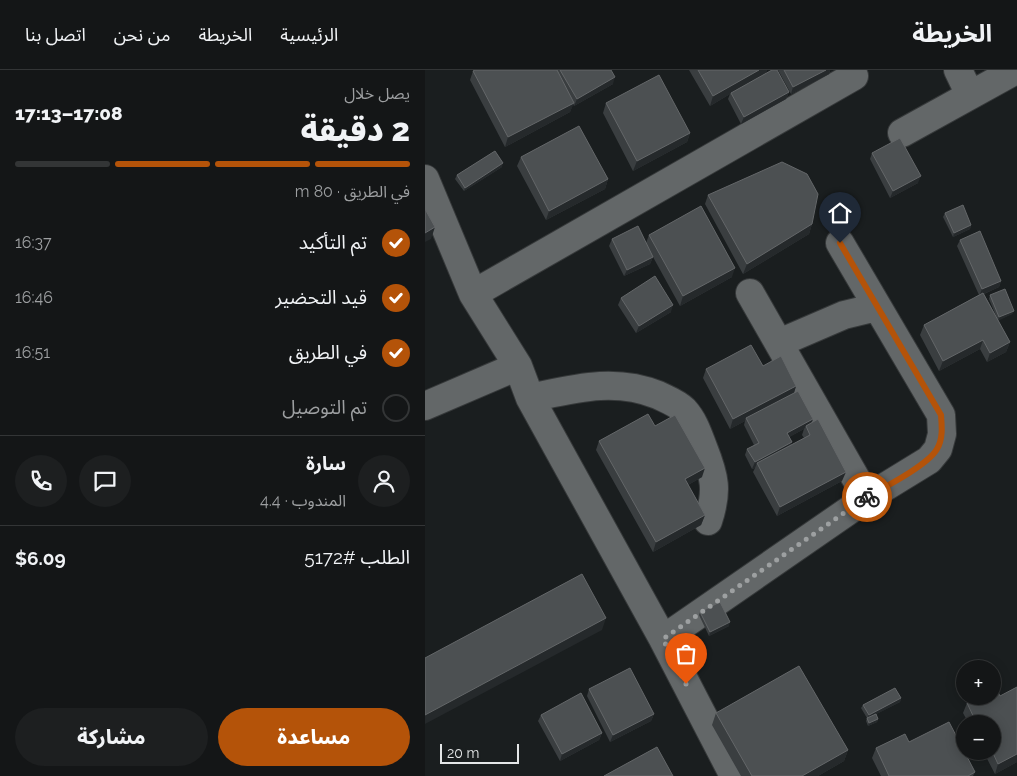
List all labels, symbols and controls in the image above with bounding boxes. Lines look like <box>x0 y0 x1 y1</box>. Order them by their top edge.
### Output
text: الخريطة <box>912 19 992 48</box>
text: اتصل بنا <box>25 24 86 45</box>
text: من نحن <box>114 24 170 45</box>
text: الخريطة <box>198 24 252 45</box>
text: الرئيسية <box>280 24 338 45</box>
text: يصل خلال <box>344 84 410 103</box>
text: 17:08–17:13 <box>15 102 123 124</box>
text: 2 دقيقة <box>300 111 410 148</box>
text: في الطريق · 80 m <box>295 182 410 201</box>
pin <box>819 192 861 243</box>
icon: home <box>826 199 854 227</box>
icon: check <box>382 229 410 257</box>
text: تم التأكيد <box>299 231 367 253</box>
text: 16:37 <box>15 233 52 252</box>
icon: check <box>382 284 410 312</box>
text: قيد التحضير <box>275 286 367 308</box>
text: 16:46 <box>15 288 53 307</box>
icon: check <box>382 339 410 367</box>
text: في الطريق <box>289 341 367 363</box>
text: 16:51 <box>15 343 50 362</box>
text: تم التوصيل <box>282 396 367 418</box>
text: سارة <box>306 452 346 474</box>
button: phone <box>15 455 67 507</box>
button: chat <box>79 455 131 507</box>
button: person <box>358 455 410 507</box>
courier <box>842 472 892 522</box>
icon: bike <box>853 483 881 511</box>
text: المندوب · 4.4 <box>260 491 346 510</box>
text: الطلب #5172 <box>304 546 410 568</box>
text: $6.09 <box>15 547 66 569</box>
pin <box>665 633 707 684</box>
icon: bag <box>672 640 700 668</box>
map controls <box>956 660 1001 760</box>
button: + <box>956 660 1001 705</box>
button: مشاركة <box>15 708 208 766</box>
button: مساعدة <box>218 708 410 766</box>
button: − <box>956 715 1001 760</box>
scale bar <box>440 741 519 764</box>
text: 20 m <box>447 745 479 761</box>

